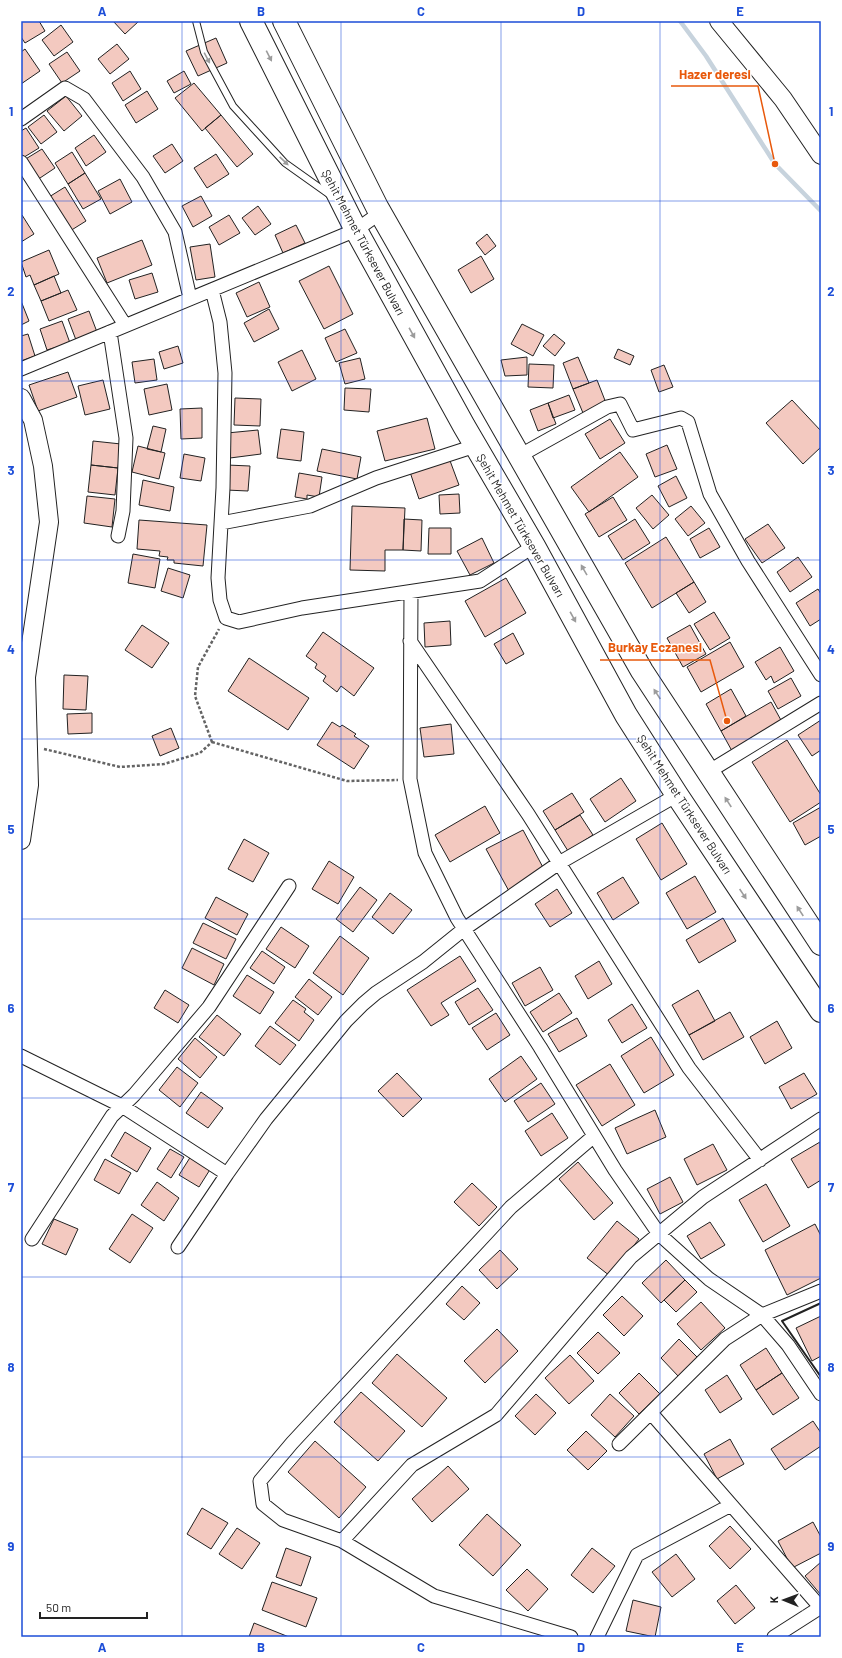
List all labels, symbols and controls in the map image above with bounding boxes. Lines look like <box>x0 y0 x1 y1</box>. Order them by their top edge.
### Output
text: A <box>98 3 107 19</box>
text: B <box>257 3 265 19</box>
text: C <box>417 3 425 19</box>
text: D <box>577 3 585 19</box>
text: E <box>736 3 744 19</box>
one-way arrow <box>265 50 272 62</box>
one-way arrow <box>204 52 210 64</box>
callout: Hazer deresi <box>671 61 758 86</box>
text: Hazer deresi <box>679 66 751 82</box>
text: 1 <box>9 103 13 119</box>
text: 1 <box>829 103 833 119</box>
one-way arrow <box>279 157 290 166</box>
street label: Şehit Mehmet Türksever Bulvarı <box>320 167 408 317</box>
text: 2 <box>7 283 15 299</box>
text: 2 <box>827 283 835 299</box>
one-way arrow <box>409 327 416 339</box>
street label: Şehit Mehmet Türksever Bulvarı <box>474 451 568 599</box>
text: 3 <box>7 462 15 478</box>
text: 3 <box>827 462 835 478</box>
one-way arrow <box>580 564 587 575</box>
one-way arrow <box>569 611 576 622</box>
callout: Burkay Eczanesi <box>600 635 710 660</box>
text: Burkay Eczanesi <box>608 639 702 655</box>
text: 4 <box>7 641 15 657</box>
text: 4 <box>827 641 835 657</box>
one-way arrow <box>653 689 661 699</box>
street label: Şehit Mehmet Türksever Bulvarı <box>635 732 735 876</box>
one-way arrow <box>724 797 732 807</box>
text: 5 <box>7 821 15 837</box>
text: 5 <box>827 821 835 837</box>
one-way arrow <box>739 889 747 899</box>
one-way arrow <box>796 905 803 917</box>
text: 6 <box>8 1000 15 1016</box>
text: 6 <box>828 1000 835 1016</box>
text: 7 <box>8 1179 15 1195</box>
text: 7 <box>828 1179 835 1195</box>
text: 8 <box>7 1359 15 1375</box>
text: 8 <box>827 1359 835 1375</box>
text: 9 <box>8 1538 15 1554</box>
text: 9 <box>828 1538 835 1554</box>
north arrow <box>764 1580 804 1620</box>
scale bar <box>40 1594 147 1620</box>
text: K <box>767 1596 780 1603</box>
text: 50 m <box>46 1600 71 1614</box>
text: A <box>98 1639 107 1655</box>
text: B <box>257 1639 265 1655</box>
text: C <box>417 1639 425 1655</box>
text: D <box>577 1639 585 1655</box>
text: E <box>736 1639 744 1655</box>

